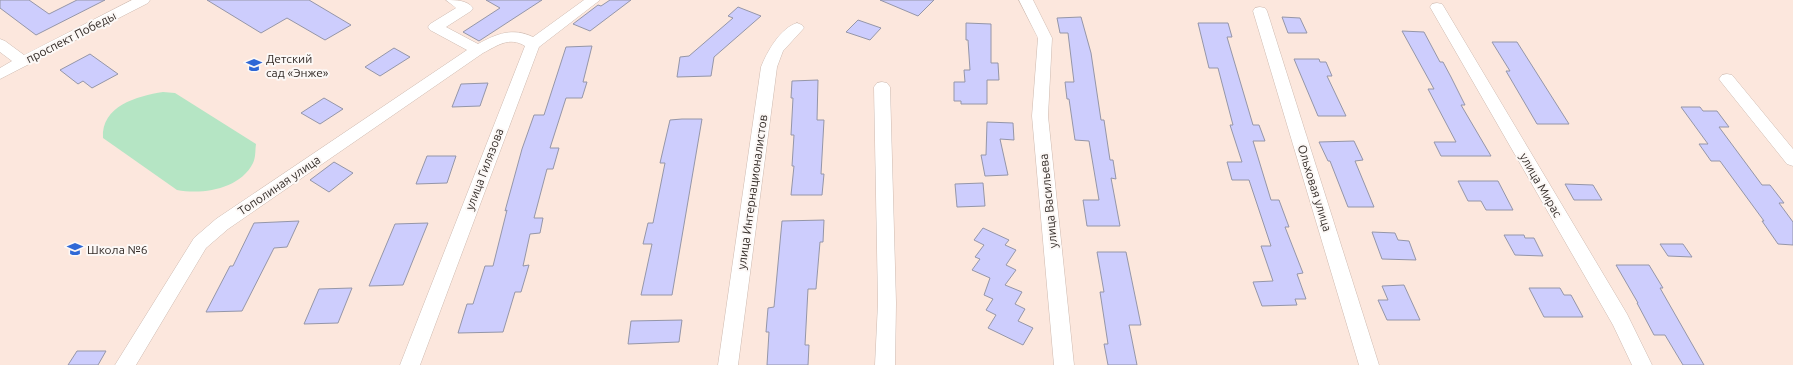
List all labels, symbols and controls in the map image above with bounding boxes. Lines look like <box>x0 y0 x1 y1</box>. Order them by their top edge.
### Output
street label: проспект Победы <box>24 9 118 65</box>
place label: Детский сад «Энже» <box>266 52 329 79</box>
school or university icon: Детский сад «Энже» <box>245 56 263 74</box>
street label: улица Интернационалистов <box>735 114 769 270</box>
street label: улица Гилязова <box>462 126 506 212</box>
street label: Ольховая улица <box>1296 143 1334 233</box>
street label: улица Мирас <box>1517 151 1565 220</box>
street label: Тополиная улица <box>235 153 323 217</box>
street label: улица Васильева <box>1037 153 1059 249</box>
school or university icon: Школа №6 <box>66 240 84 258</box>
place label: Школа №6 <box>87 243 148 256</box>

